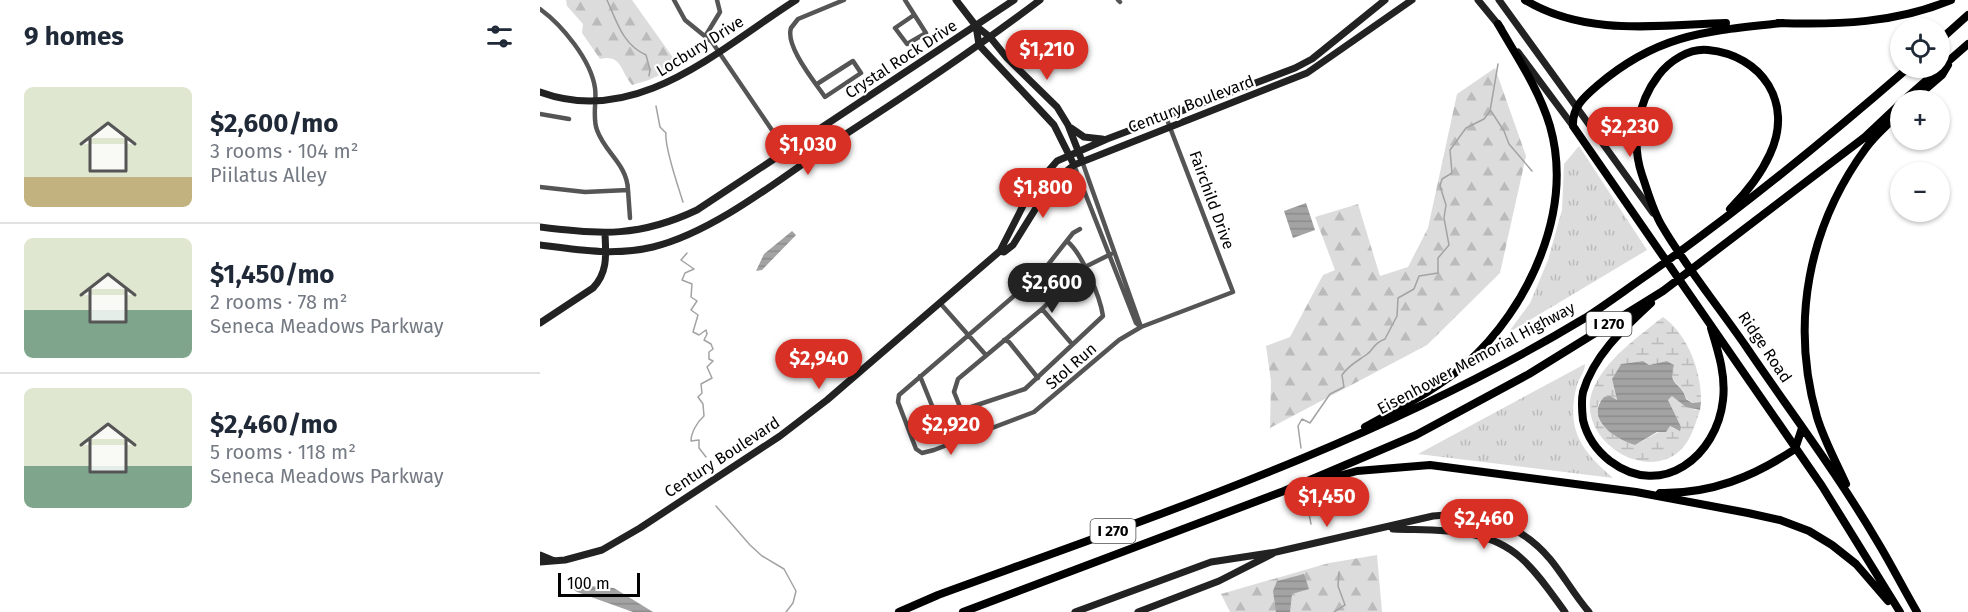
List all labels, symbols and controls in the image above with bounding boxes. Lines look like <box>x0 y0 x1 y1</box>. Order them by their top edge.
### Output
street label: Locbury Drive <box>653 12 747 80</box>
street label: Crystal Rock Drive <box>841 16 961 102</box>
map controls <box>1890 18 1950 222</box>
button: locate <box>1890 18 1950 78</box>
icon: filters <box>483 20 516 53</box>
text: 9 homes <box>24 21 124 52</box>
pin: $1,210 <box>998 30 1096 81</box>
text: $1,210 <box>1019 37 1075 61</box>
street label: Century Boulevard <box>1125 71 1257 137</box>
button: + <box>1890 90 1950 150</box>
pin: $2,230 <box>1581 107 1679 158</box>
text: $2,600/mo <box>210 108 338 139</box>
icon: home <box>72 111 144 183</box>
text: $2,230 <box>1601 114 1659 138</box>
pin: $1,030 <box>759 125 857 176</box>
text: $1,030 <box>779 132 837 156</box>
text: 3 rooms · 104 m² <box>210 139 358 163</box>
street label: Fairchild Drive <box>1185 148 1239 252</box>
button: − <box>1890 162 1950 222</box>
text: Piilatus Alley <box>210 163 327 187</box>
pin: $1,800 <box>994 168 1092 219</box>
text: $1,800 <box>1013 175 1073 199</box>
text: $1,450/mo <box>210 259 335 290</box>
icon: home <box>72 262 144 334</box>
pin: $2,600 <box>1003 263 1101 314</box>
text: $2,600 <box>1022 270 1082 294</box>
text: 2 rooms · 78 m² <box>210 290 347 314</box>
street label: Eisenhower Memorial Highway <box>1374 298 1578 418</box>
street label: Ridge Road <box>1734 308 1796 386</box>
road number: I 270 <box>1586 312 1632 336</box>
text: Seneca Meadows Parkway <box>210 314 444 338</box>
pin: $2,940 <box>770 339 868 390</box>
street label: Stol Run <box>1042 339 1100 393</box>
text: $2,940 <box>789 346 849 370</box>
pin: $2,920 <box>902 405 1000 456</box>
text: $2,460/mo <box>210 409 338 440</box>
icon: home <box>72 412 144 484</box>
text: $2,920 <box>922 412 980 436</box>
street label: Century Boulevard <box>661 413 783 501</box>
text: 5 rooms · 118 m² <box>210 440 356 464</box>
text: Seneca Meadows Parkway <box>210 464 444 488</box>
pin: $1,450 <box>1278 477 1376 528</box>
text: $1,450 <box>1298 484 1356 508</box>
pin: $2,460 <box>1435 499 1533 550</box>
text: $2,460 <box>1454 506 1514 530</box>
road number: I 270 <box>1090 519 1136 543</box>
scale bar <box>558 570 640 598</box>
text: 100 m <box>567 574 610 593</box>

